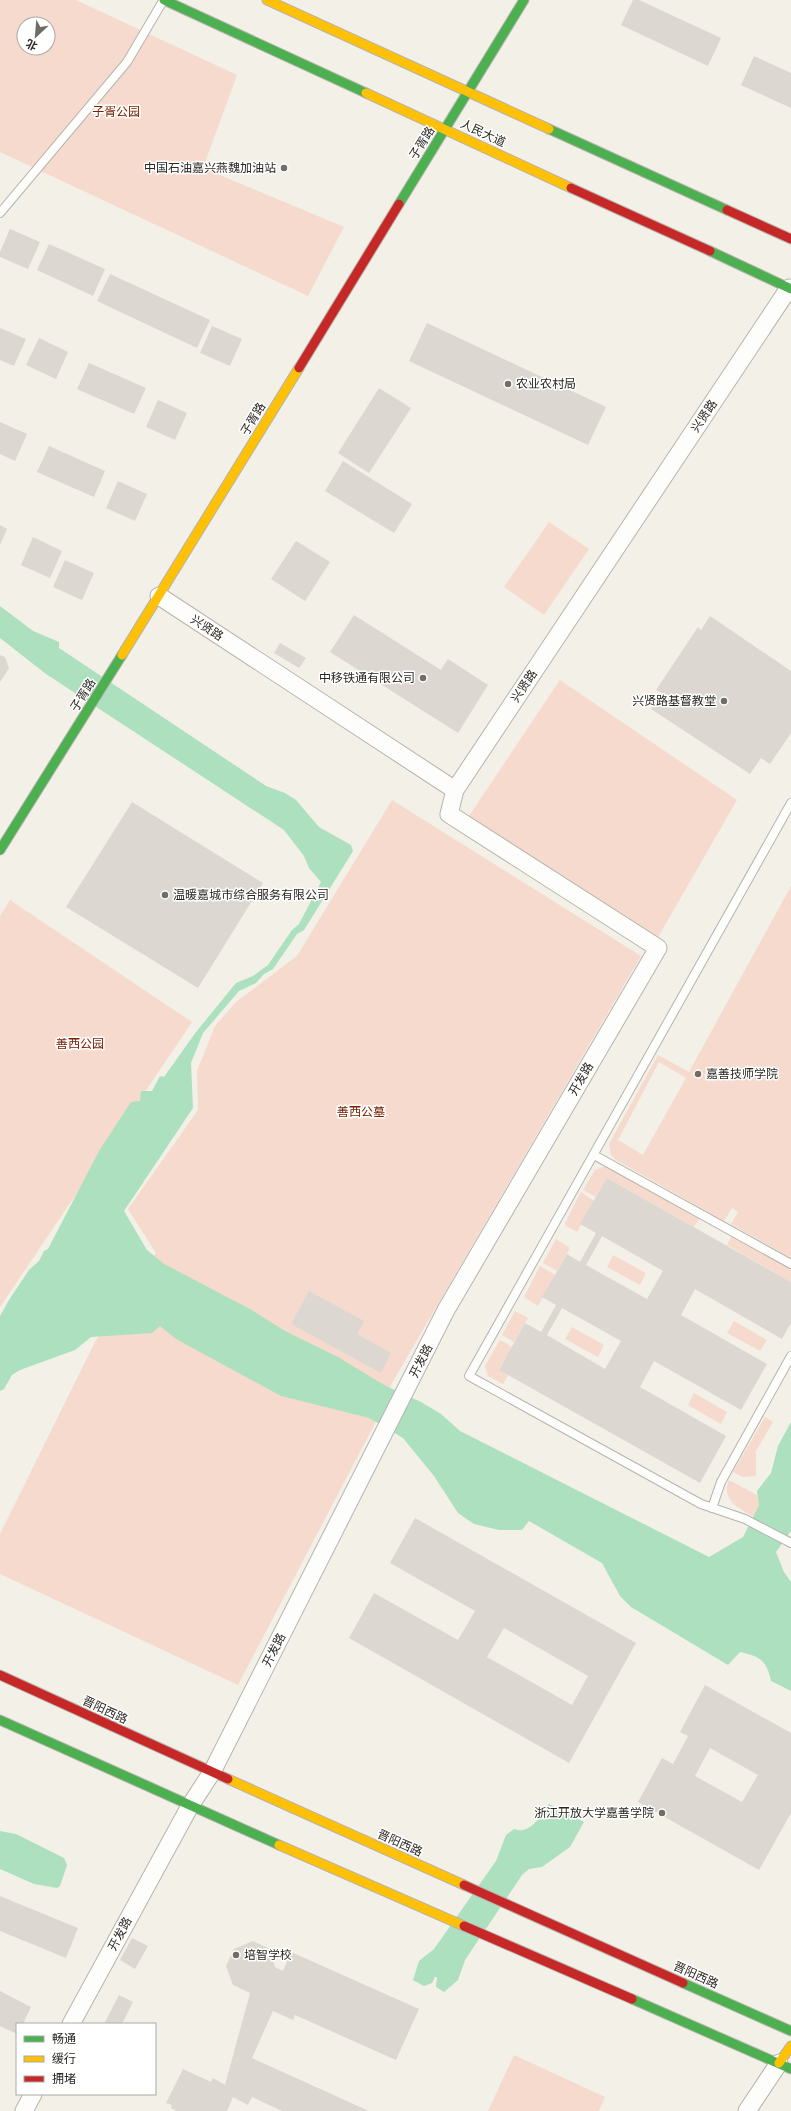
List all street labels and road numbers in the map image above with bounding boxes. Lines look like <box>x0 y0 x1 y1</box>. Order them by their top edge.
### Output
street label: 人民大道 <box>458 116 508 149</box>
street label: 子胥路 <box>406 123 437 162</box>
street label: 兴贤路 <box>687 397 720 435</box>
street label: 子胥路 <box>237 399 268 438</box>
street label: 兴贤路 <box>188 611 226 644</box>
street label: 兴贤路 <box>507 667 540 705</box>
street label: 子胥路 <box>67 675 98 714</box>
street label: 开发路 <box>565 1059 596 1098</box>
street label: 开发路 <box>406 1341 435 1380</box>
street label: 开发路 <box>259 1630 288 1669</box>
street label: 晋阳西路 <box>80 1693 130 1726</box>
street label: 晋阳西路 <box>375 1826 425 1859</box>
street label: 开发路 <box>104 1914 135 1953</box>
street label: 晋阳西路 <box>671 1958 721 1991</box>

